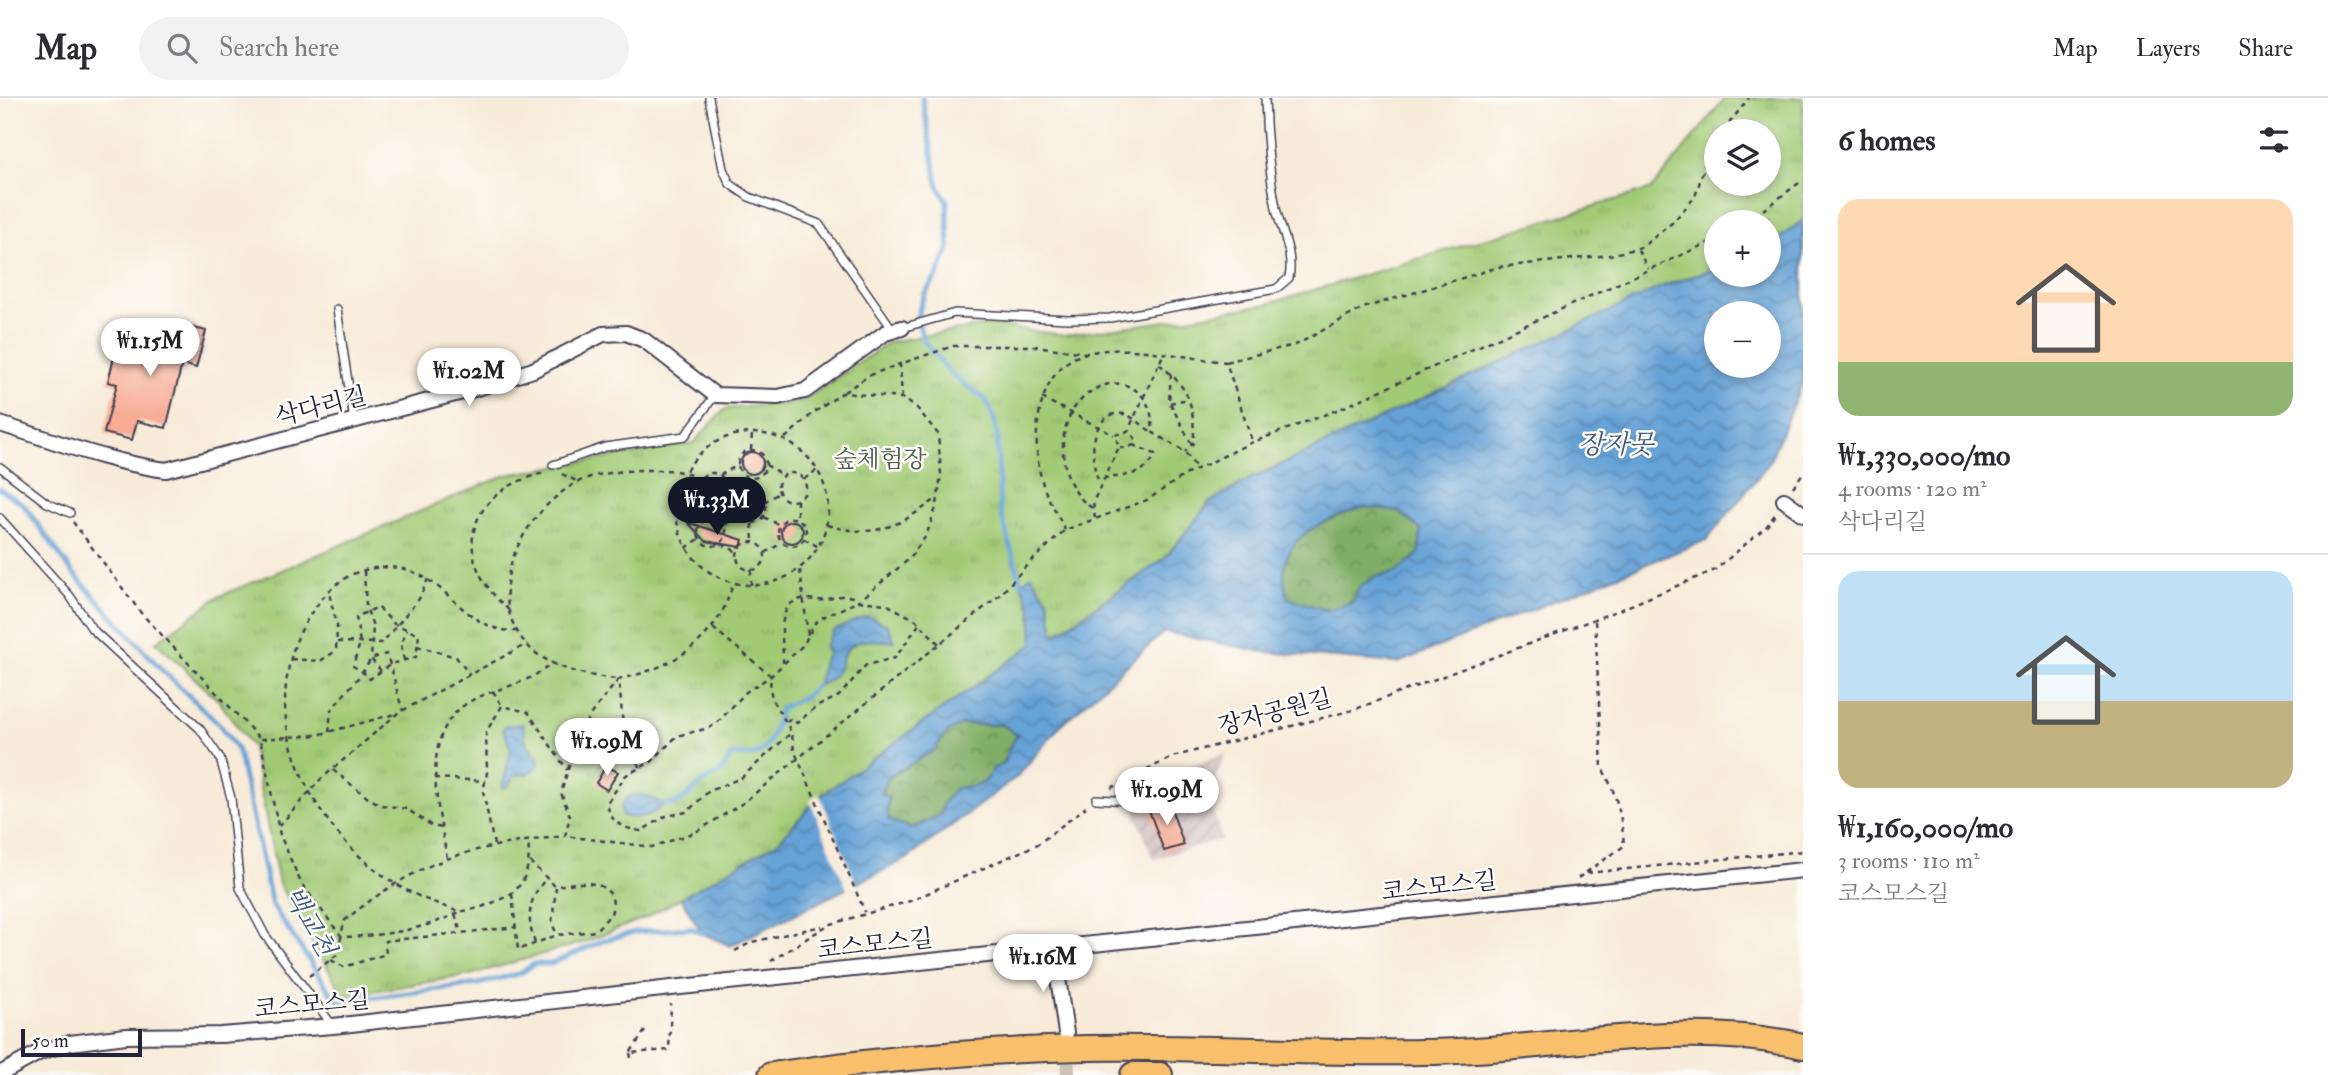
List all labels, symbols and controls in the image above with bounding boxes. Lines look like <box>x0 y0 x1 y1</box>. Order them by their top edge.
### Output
search box <box>139 17 629 80</box>
text: Map <box>35 28 97 69</box>
icon: search <box>163 29 201 67</box>
text: Search here <box>219 32 339 64</box>
text: Map <box>2053 33 2098 64</box>
text: Layers <box>2136 33 2200 64</box>
text: Share <box>2238 33 2293 64</box>
map controls <box>1704 119 1781 378</box>
button: layers <box>1704 119 1781 196</box>
icon: filters <box>2255 121 2293 159</box>
text: 6 homes <box>1838 122 1936 159</box>
button: + <box>1704 210 1781 287</box>
icon: home <box>2003 245 2129 371</box>
button: − <box>1704 301 1781 378</box>
pin: ₩1.15M <box>93 318 207 378</box>
text: ₩1.15M <box>117 326 183 355</box>
pin: ₩1.02M <box>412 348 526 408</box>
text: ₩1.02M <box>433 356 505 385</box>
street label: 삭다리길 <box>272 380 370 433</box>
water label: 장자못 <box>1578 429 1656 461</box>
text: ₩1,330,000/mo <box>1838 437 2011 474</box>
park label: 숲체험장 <box>834 444 927 475</box>
text: 4 rooms · 120 m² <box>1838 474 1987 503</box>
pin: ₩1.33M <box>660 478 774 537</box>
text: ₩1.33M <box>684 485 750 514</box>
text: 삭다리길 <box>1838 507 1927 536</box>
icon: home <box>2003 617 2129 743</box>
street label: 장자공원길 <box>1215 683 1335 742</box>
pin: ₩1.09M <box>550 718 664 778</box>
text: ₩1.09M <box>571 726 643 755</box>
pin: ₩1.09M <box>1110 768 1224 827</box>
text: ₩1.09M <box>1131 775 1203 804</box>
text: ₩1,160,000/mo <box>1838 809 2013 846</box>
text: 3 rooms · 110 m² <box>1838 846 1979 875</box>
street label: 코스모스길 <box>1380 865 1498 908</box>
text: 코스모스길 <box>1838 879 1949 908</box>
water label: 백교천 <box>276 881 343 964</box>
street label: 코스모스길 <box>816 923 934 966</box>
pin: ₩1.16M <box>986 934 1100 994</box>
text: ₩1.16M <box>1009 942 1077 971</box>
street label: 코스모스길 <box>253 984 371 1025</box>
scale bar <box>21 1026 142 1058</box>
text: 50 m <box>32 1029 69 1053</box>

